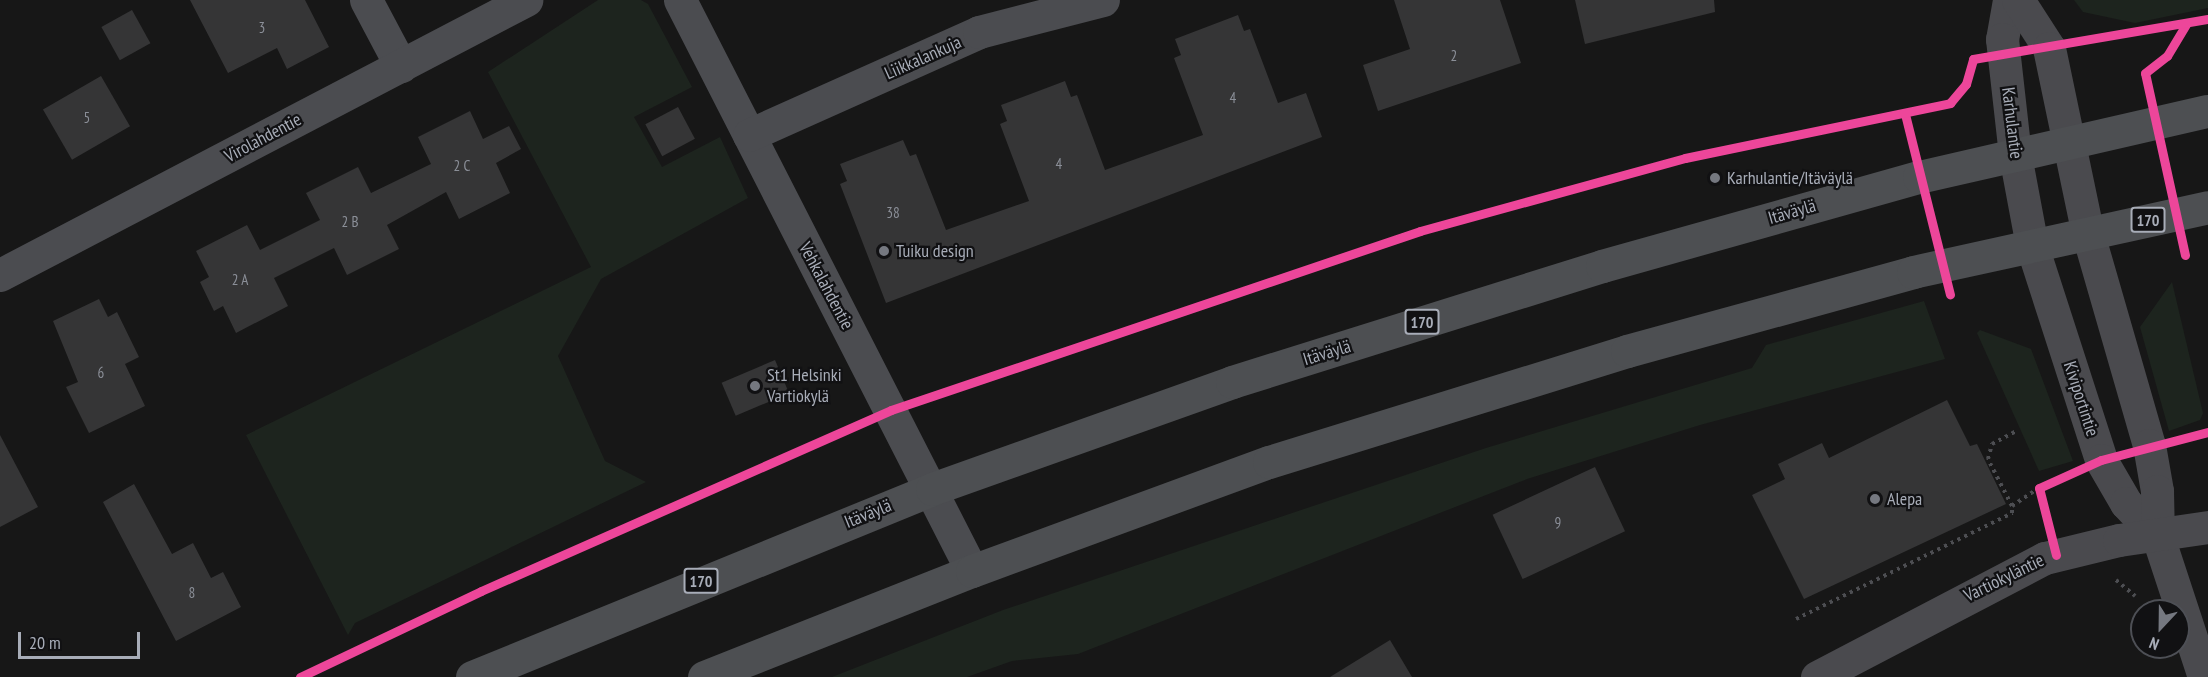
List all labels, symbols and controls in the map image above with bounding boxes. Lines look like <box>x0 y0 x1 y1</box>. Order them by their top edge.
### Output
house number: 3 <box>259 19 265 37</box>
street label: Liikkalankuja <box>881 32 965 84</box>
house number: 2 <box>1451 47 1457 65</box>
street label: Karhulantie <box>1997 86 2027 160</box>
house number: 4 <box>1230 89 1236 107</box>
house number: 5 <box>84 109 90 127</box>
street label: Virolahdentie <box>221 109 305 167</box>
house number: 4 <box>1056 155 1062 173</box>
house number: 2 C <box>454 157 470 175</box>
place label: Karhulantie/Itäväylä <box>1727 167 1853 189</box>
marker: Karhulantie/Itäväylä <box>1708 171 1722 185</box>
street label: Itäväylä <box>1766 195 1818 229</box>
house number: 38 <box>886 204 900 222</box>
road number: 170 <box>2130 207 2166 233</box>
house number: 2 B <box>342 213 358 231</box>
street label: Vehkalahdentie <box>794 239 858 333</box>
place label: Tuiku design <box>896 240 974 262</box>
marker: Tuiku design <box>877 244 891 258</box>
house number: 2 A <box>231 271 249 289</box>
road number: 170 <box>1404 309 1440 335</box>
street label: Itäväylä <box>1301 336 1353 370</box>
street label: Kiviportintie <box>2059 359 2103 439</box>
house number: 6 <box>98 364 104 382</box>
place label: St1 Helsinki Vartiokylä <box>767 365 842 407</box>
marker: St1 Helsinki Vartiokylä <box>748 379 762 393</box>
place label: Alepa <box>1887 488 1922 510</box>
marker: Alepa <box>1868 492 1882 506</box>
street label: Itäväylä <box>841 495 895 533</box>
house number: 9 <box>1555 514 1561 532</box>
street label: Vartiokyläntie <box>1961 549 2047 607</box>
road number: 170 <box>683 568 719 594</box>
house number: 8 <box>189 584 195 602</box>
north arrow <box>2130 599 2190 659</box>
scale bar <box>21 620 142 658</box>
text: 20 m <box>29 631 61 654</box>
text: N <box>2146 633 2162 655</box>

